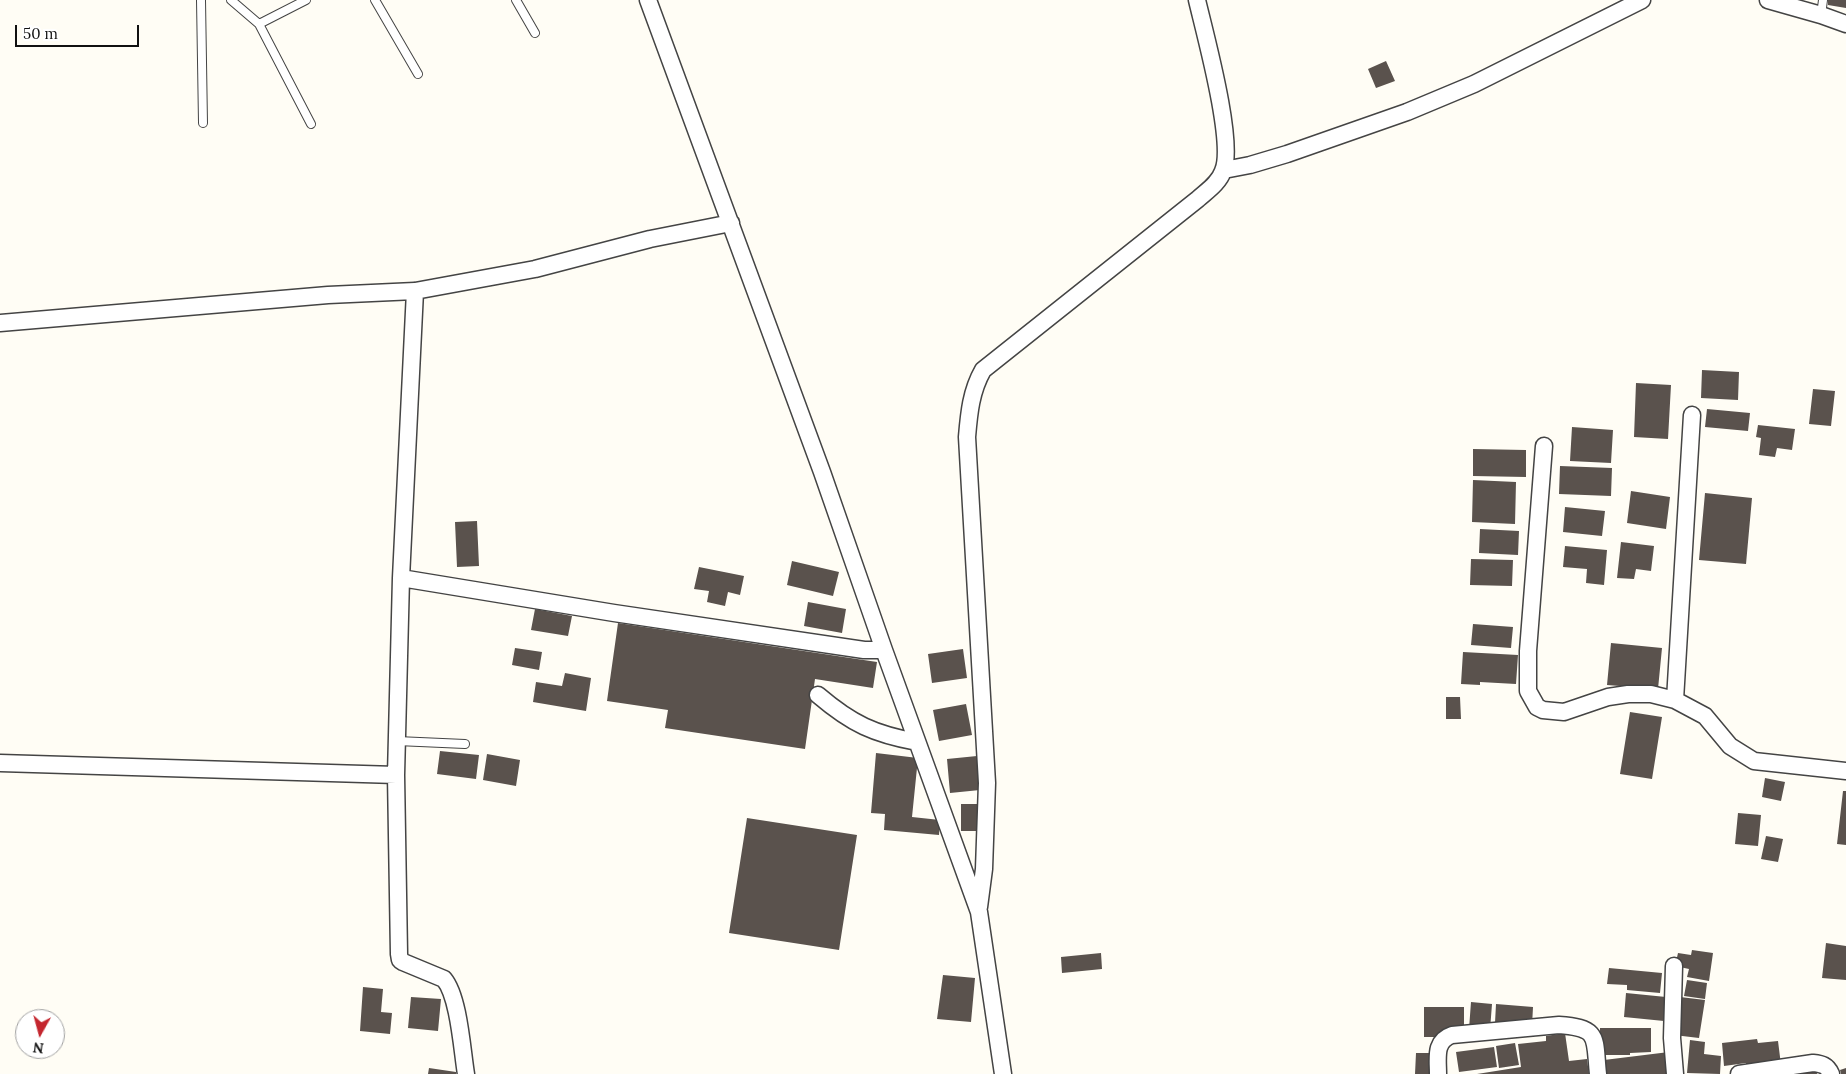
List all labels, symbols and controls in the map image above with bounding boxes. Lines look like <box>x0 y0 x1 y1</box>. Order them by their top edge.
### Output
scale bar <box>18 15 141 47</box>
text: 50 m <box>23 24 58 43</box>
north arrow <box>15 1009 65 1059</box>
text: N <box>32 1038 45 1057</box>

